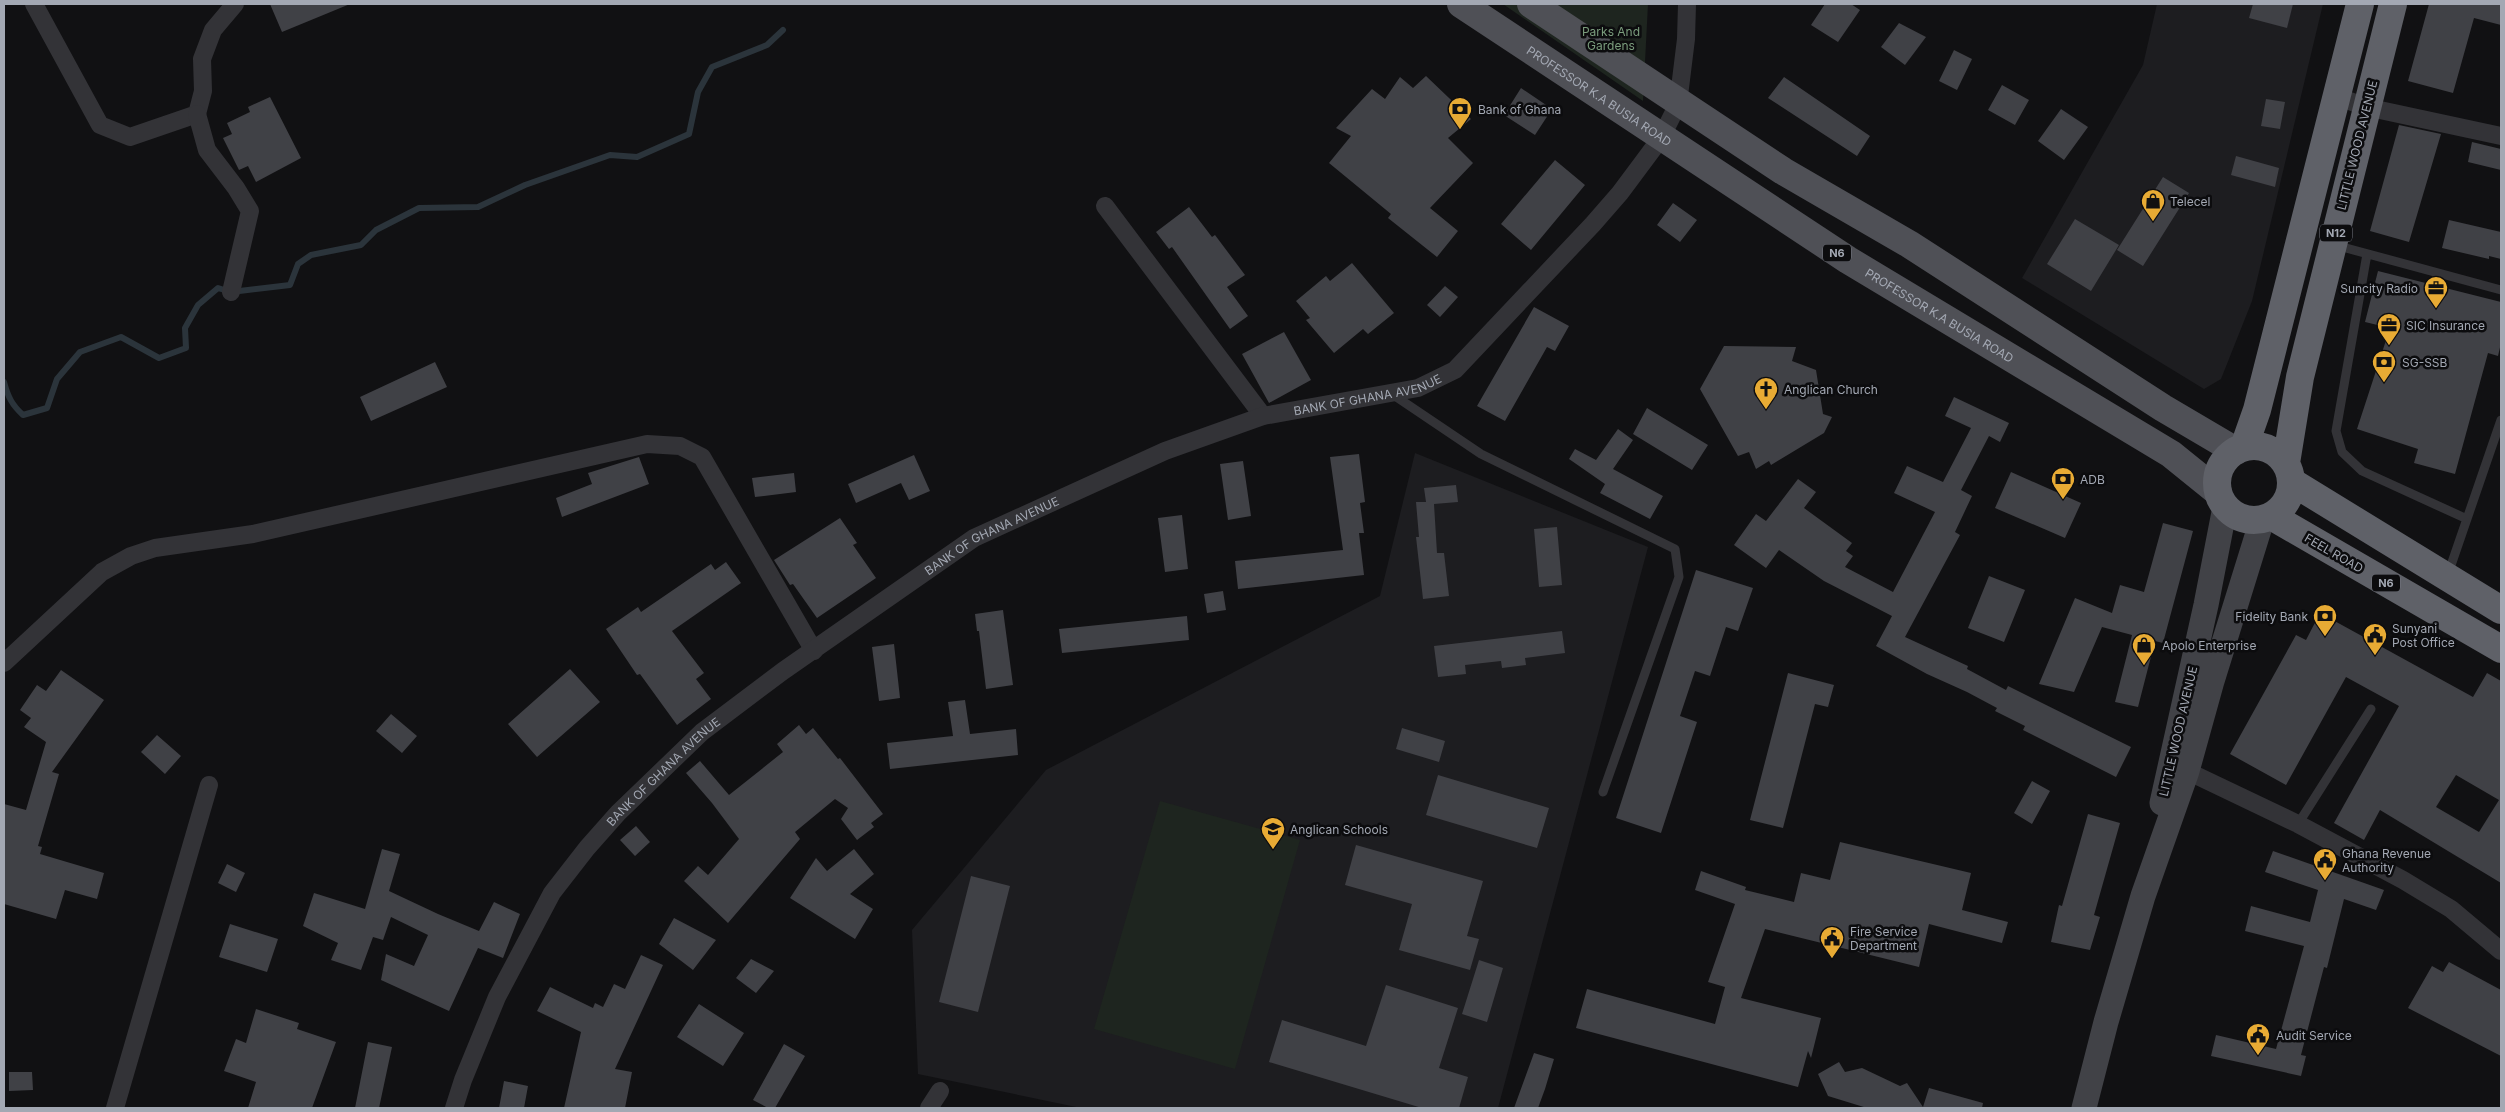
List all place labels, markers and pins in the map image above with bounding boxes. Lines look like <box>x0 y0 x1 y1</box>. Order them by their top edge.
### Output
bank icon: Bank of Ghana <box>1447 96 1473 130</box>
place label: Bank of Ghana <box>1478 102 1561 117</box>
shop icon: Telecel <box>2140 188 2166 222</box>
place label: Telecel <box>2170 194 2210 209</box>
office icon: Suncity Radio <box>2423 275 2449 309</box>
place label: Suncity Radio <box>2340 281 2418 296</box>
office icon: SIC Insurance <box>2376 312 2402 346</box>
place label: SIC Insurance <box>2406 318 2485 333</box>
bank icon: SG-SSB <box>2371 349 2397 383</box>
place label: SG-SSB <box>2402 355 2448 370</box>
church icon: Anglican Church <box>1753 376 1779 410</box>
place label: Anglican Church <box>1784 382 1878 397</box>
bank icon: ADB <box>2050 466 2076 500</box>
place label: ADB <box>2080 472 2105 487</box>
bank icon: Fidelity Bank <box>2312 603 2338 637</box>
place label: Fidelity Bank <box>2235 609 2308 624</box>
place label: Sunyani Post Office <box>2392 621 2455 650</box>
public building icon: Sunyani Post Office <box>2362 622 2388 656</box>
shop icon: Apolo Enterprise <box>2131 632 2157 666</box>
place label: Apolo Enterprise <box>2162 638 2256 653</box>
school or university icon: Anglican Schools <box>1260 816 1286 850</box>
place label: Anglican Schools <box>1290 822 1388 837</box>
place label: Ghana Revenue Authority <box>2342 846 2431 875</box>
public building icon: Ghana Revenue Authority <box>2312 847 2338 881</box>
place label: Fire Service Department <box>1850 924 1918 953</box>
public building icon: Fire Service Department <box>1819 925 1845 959</box>
public building icon: Audit Service <box>2245 1022 2271 1056</box>
place label: Audit Service <box>2276 1028 2352 1043</box>

